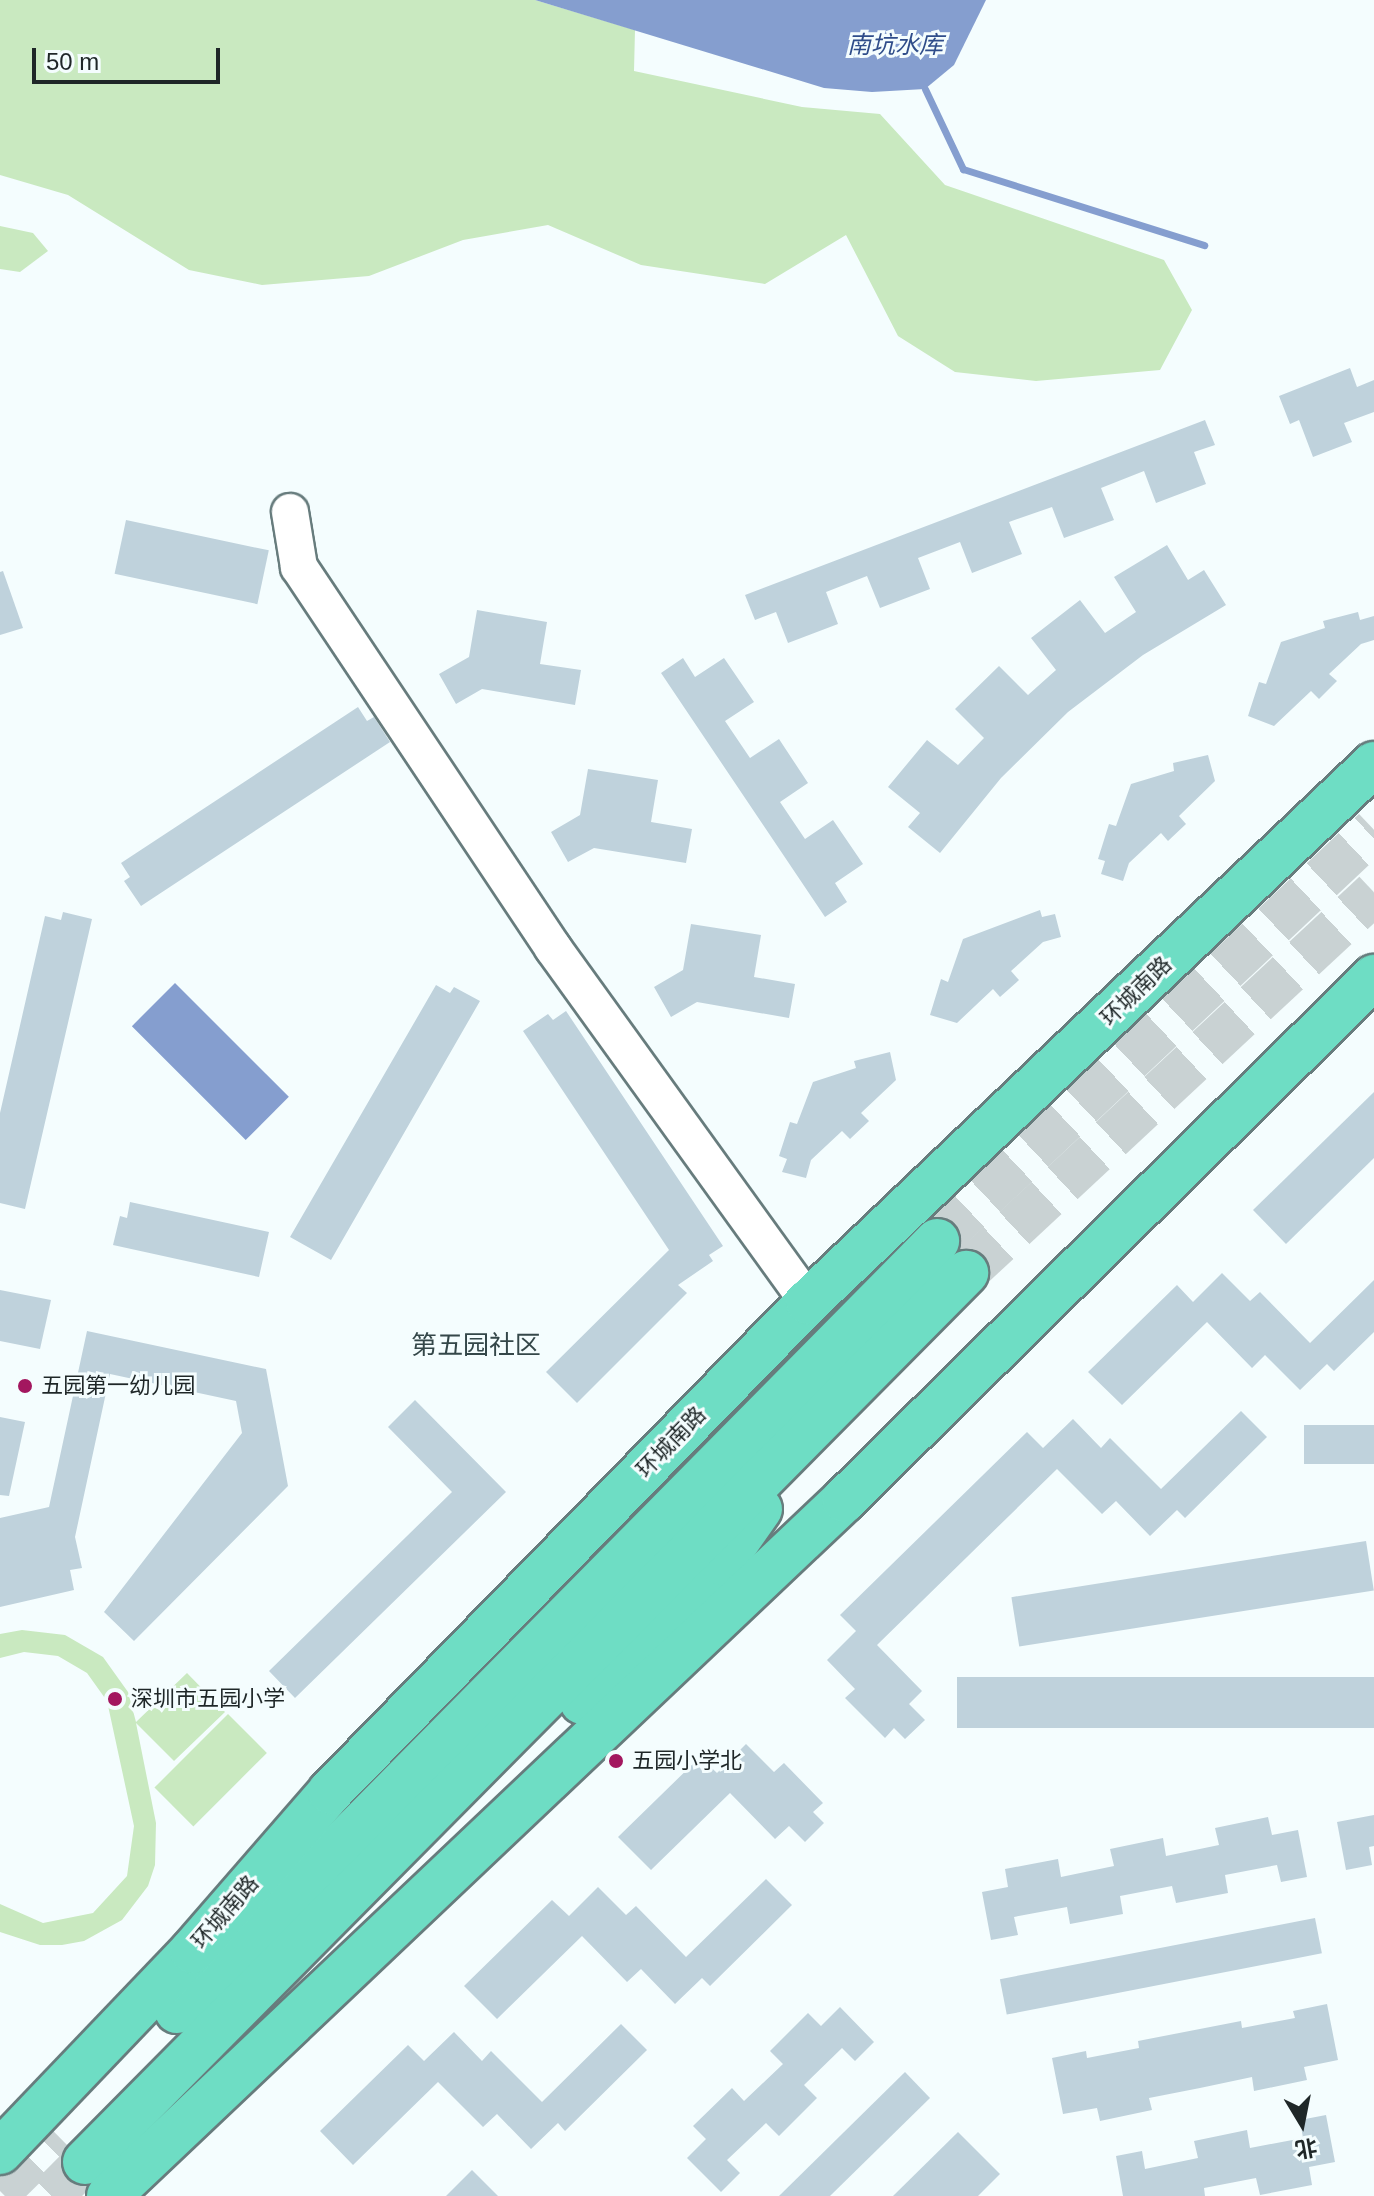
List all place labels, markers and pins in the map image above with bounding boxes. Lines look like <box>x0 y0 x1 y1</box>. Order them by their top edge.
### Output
place label: 五园第一幼儿园 <box>41 1373 195 1399</box>
marker: 五园第一幼儿园 <box>16 1377 34 1395</box>
place label: 深圳市五园小学 <box>131 1686 285 1712</box>
marker: 深圳市五园小学 <box>106 1690 124 1708</box>
place label: 五园小学北 <box>632 1748 742 1774</box>
marker: 五园小学北 <box>607 1752 625 1770</box>

